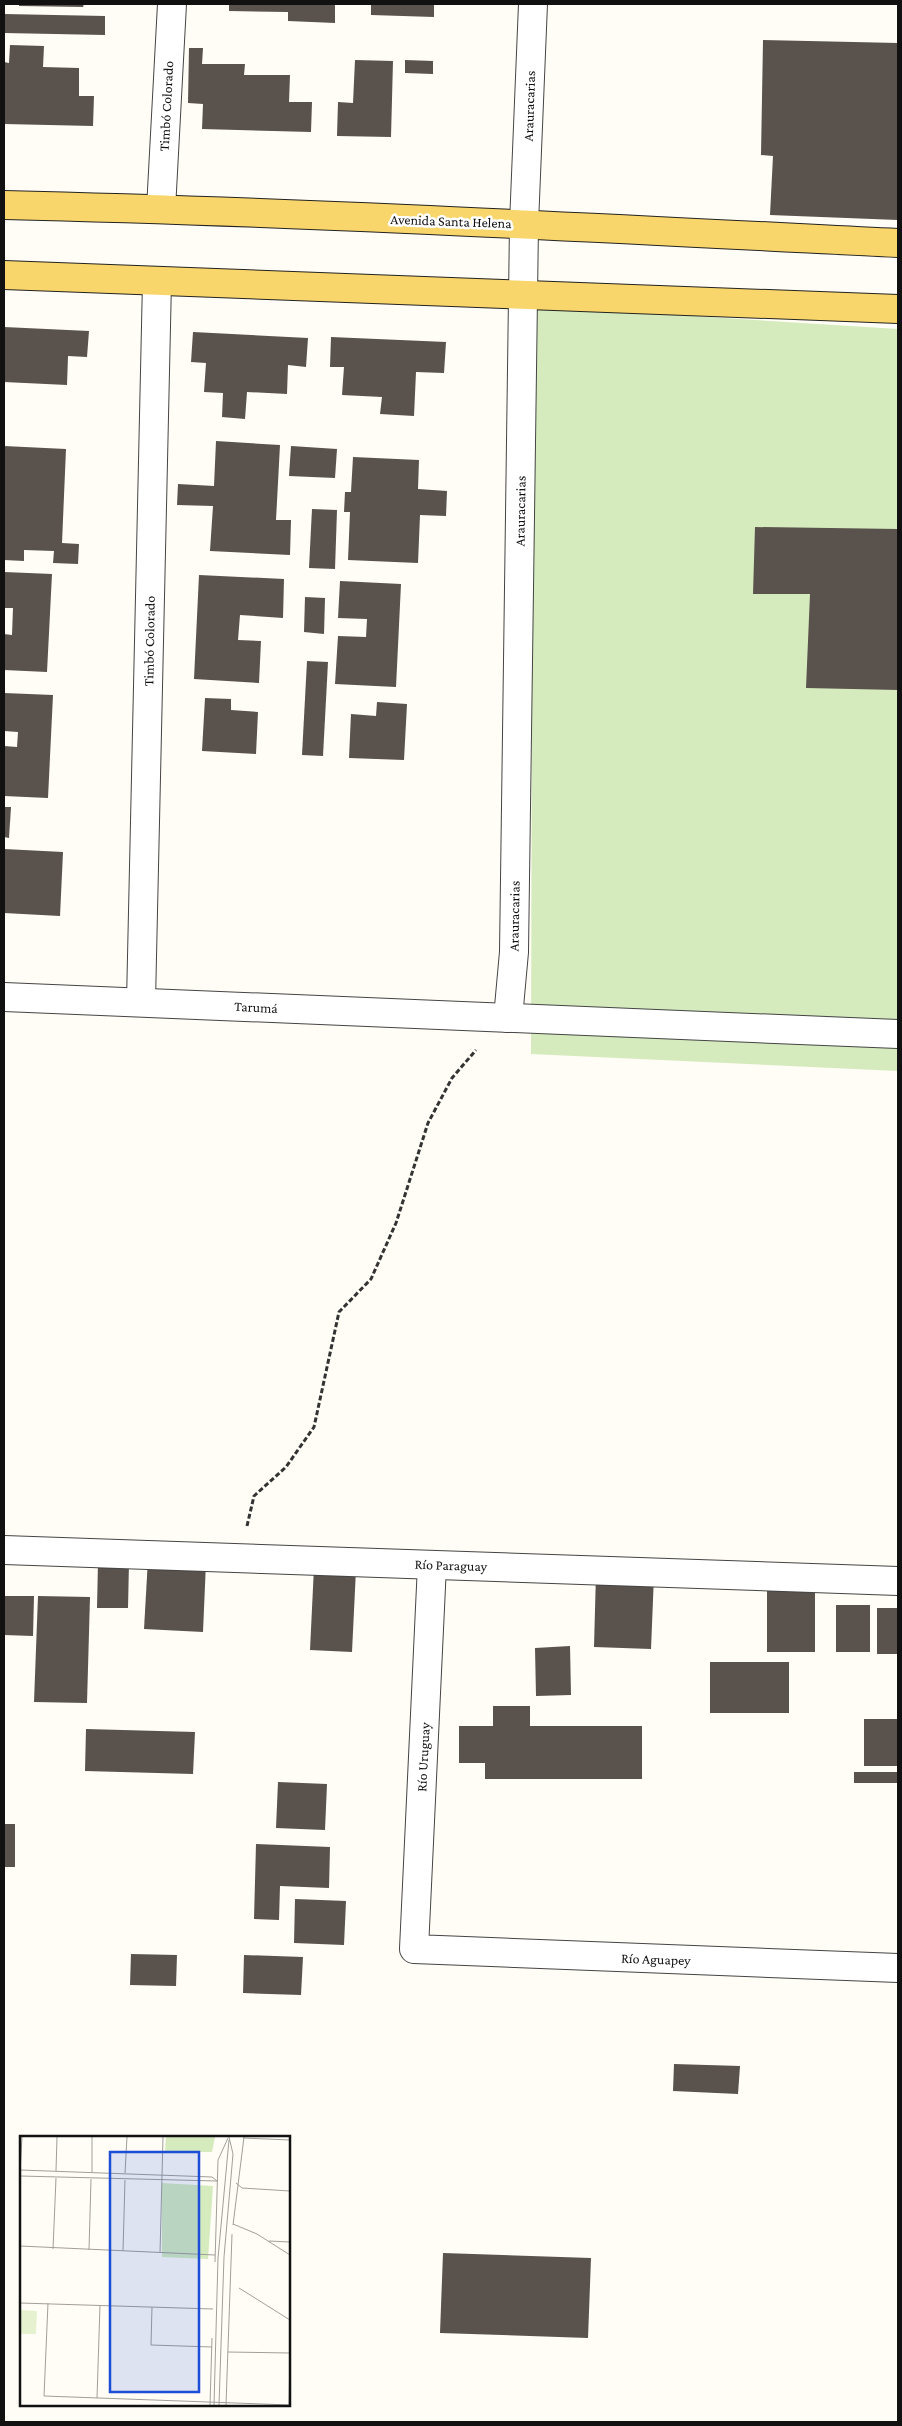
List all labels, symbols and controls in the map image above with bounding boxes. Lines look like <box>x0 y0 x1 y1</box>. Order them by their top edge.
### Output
street label: Timbó Colorado <box>156 60 176 152</box>
street label: Arauracarias <box>520 70 538 142</box>
street label: Avenida Santa Helena <box>390 211 512 231</box>
street label: Arauracarias <box>511 476 529 546</box>
street label: Timbó Colorado <box>140 596 158 686</box>
street label: Arauracarias <box>505 881 523 951</box>
street label: Tarumá <box>234 998 279 1016</box>
street label: Río Paraguay <box>414 1556 488 1574</box>
street label: Río Uruguay <box>413 1721 433 1792</box>
street label: Río Aguapey <box>621 1950 692 1968</box>
inset map <box>20 2136 290 2406</box>

